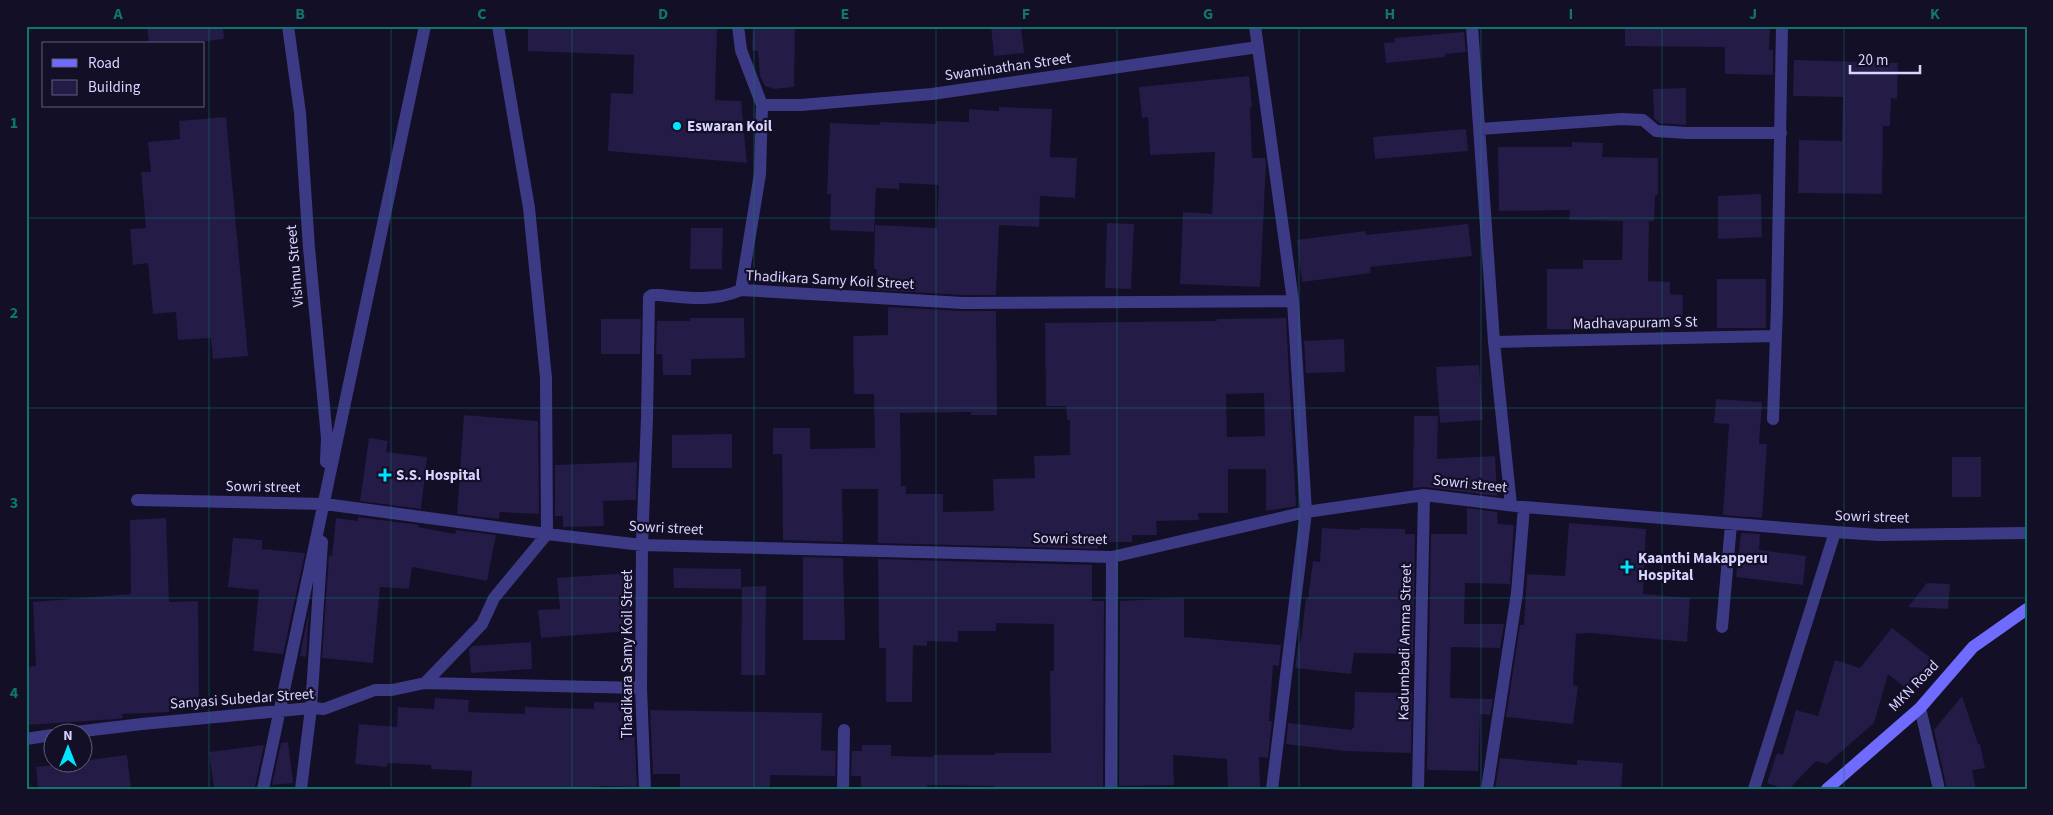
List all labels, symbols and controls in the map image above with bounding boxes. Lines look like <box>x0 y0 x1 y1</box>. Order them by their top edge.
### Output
text: A <box>112 3 123 25</box>
text: B <box>295 3 305 25</box>
text: C <box>477 3 487 25</box>
text: D <box>658 3 668 25</box>
text: E <box>841 3 849 25</box>
text: F <box>1022 3 1030 25</box>
text: G <box>1203 3 1213 25</box>
text: H <box>1385 3 1395 25</box>
text: I <box>1569 3 1573 25</box>
text: J <box>1749 3 1757 25</box>
text: K <box>1930 3 1940 25</box>
legend <box>42 42 205 108</box>
scale bar <box>1850 42 1920 74</box>
street label: Swaminathan Street <box>943 48 1073 86</box>
text: 20 m <box>1858 50 1888 71</box>
text: Road <box>88 53 120 74</box>
text: Building <box>88 77 141 98</box>
text: 1 <box>10 112 18 134</box>
place label: Eswaran Koil <box>687 116 773 137</box>
marker: Eswaran Koil <box>671 120 683 132</box>
street label: Vishnu Street <box>281 224 309 308</box>
street label: Thadikara Samy Koil Street <box>745 265 915 295</box>
text: 2 <box>10 302 18 324</box>
street label: Madhavapuram S St <box>1572 311 1698 335</box>
place label: S.S. Hospital <box>396 465 481 486</box>
marker: S.S. Hospital <box>378 468 392 482</box>
street label: Sowri street <box>1432 470 1508 498</box>
street label: Sowri street <box>225 476 301 498</box>
text: 3 <box>10 492 18 514</box>
street label: Sowri street <box>1834 505 1910 529</box>
street label: Sowri street <box>628 516 704 540</box>
street label: Sowri street <box>1032 528 1108 550</box>
place label: Kaanthi Makapperu Hospital <box>1638 548 1768 586</box>
marker: Kaanthi Makapperu Hospital <box>1620 560 1634 574</box>
street label: Kadumbadi Amma Street <box>1393 563 1417 721</box>
street label: Thadikara Samy Koil Street <box>617 570 638 738</box>
street label: MKN Road <box>1884 656 1944 716</box>
text: 4 <box>10 682 19 704</box>
street label: Sanyasi Subedar Street <box>169 683 315 715</box>
north arrow <box>42 722 92 772</box>
text: N <box>63 726 73 746</box>

